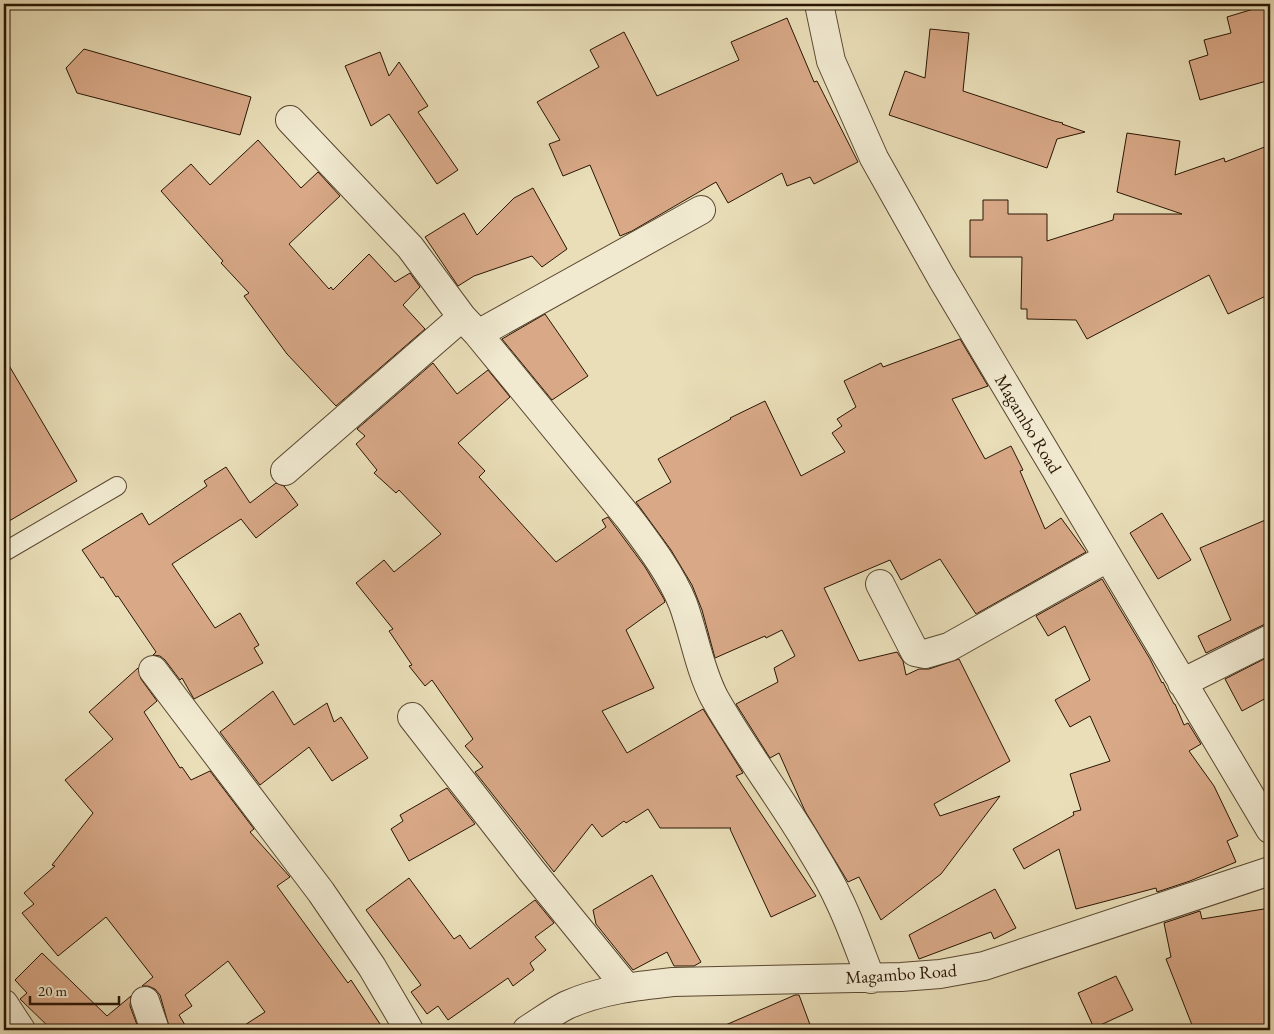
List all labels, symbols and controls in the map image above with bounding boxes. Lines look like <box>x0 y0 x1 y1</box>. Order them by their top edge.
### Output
street label: Magambo Road <box>990 370 1067 478</box>
street label: Magambo Road <box>845 958 958 989</box>
scale bar <box>30 974 119 1006</box>
text: 20 m <box>38 981 67 1000</box>

